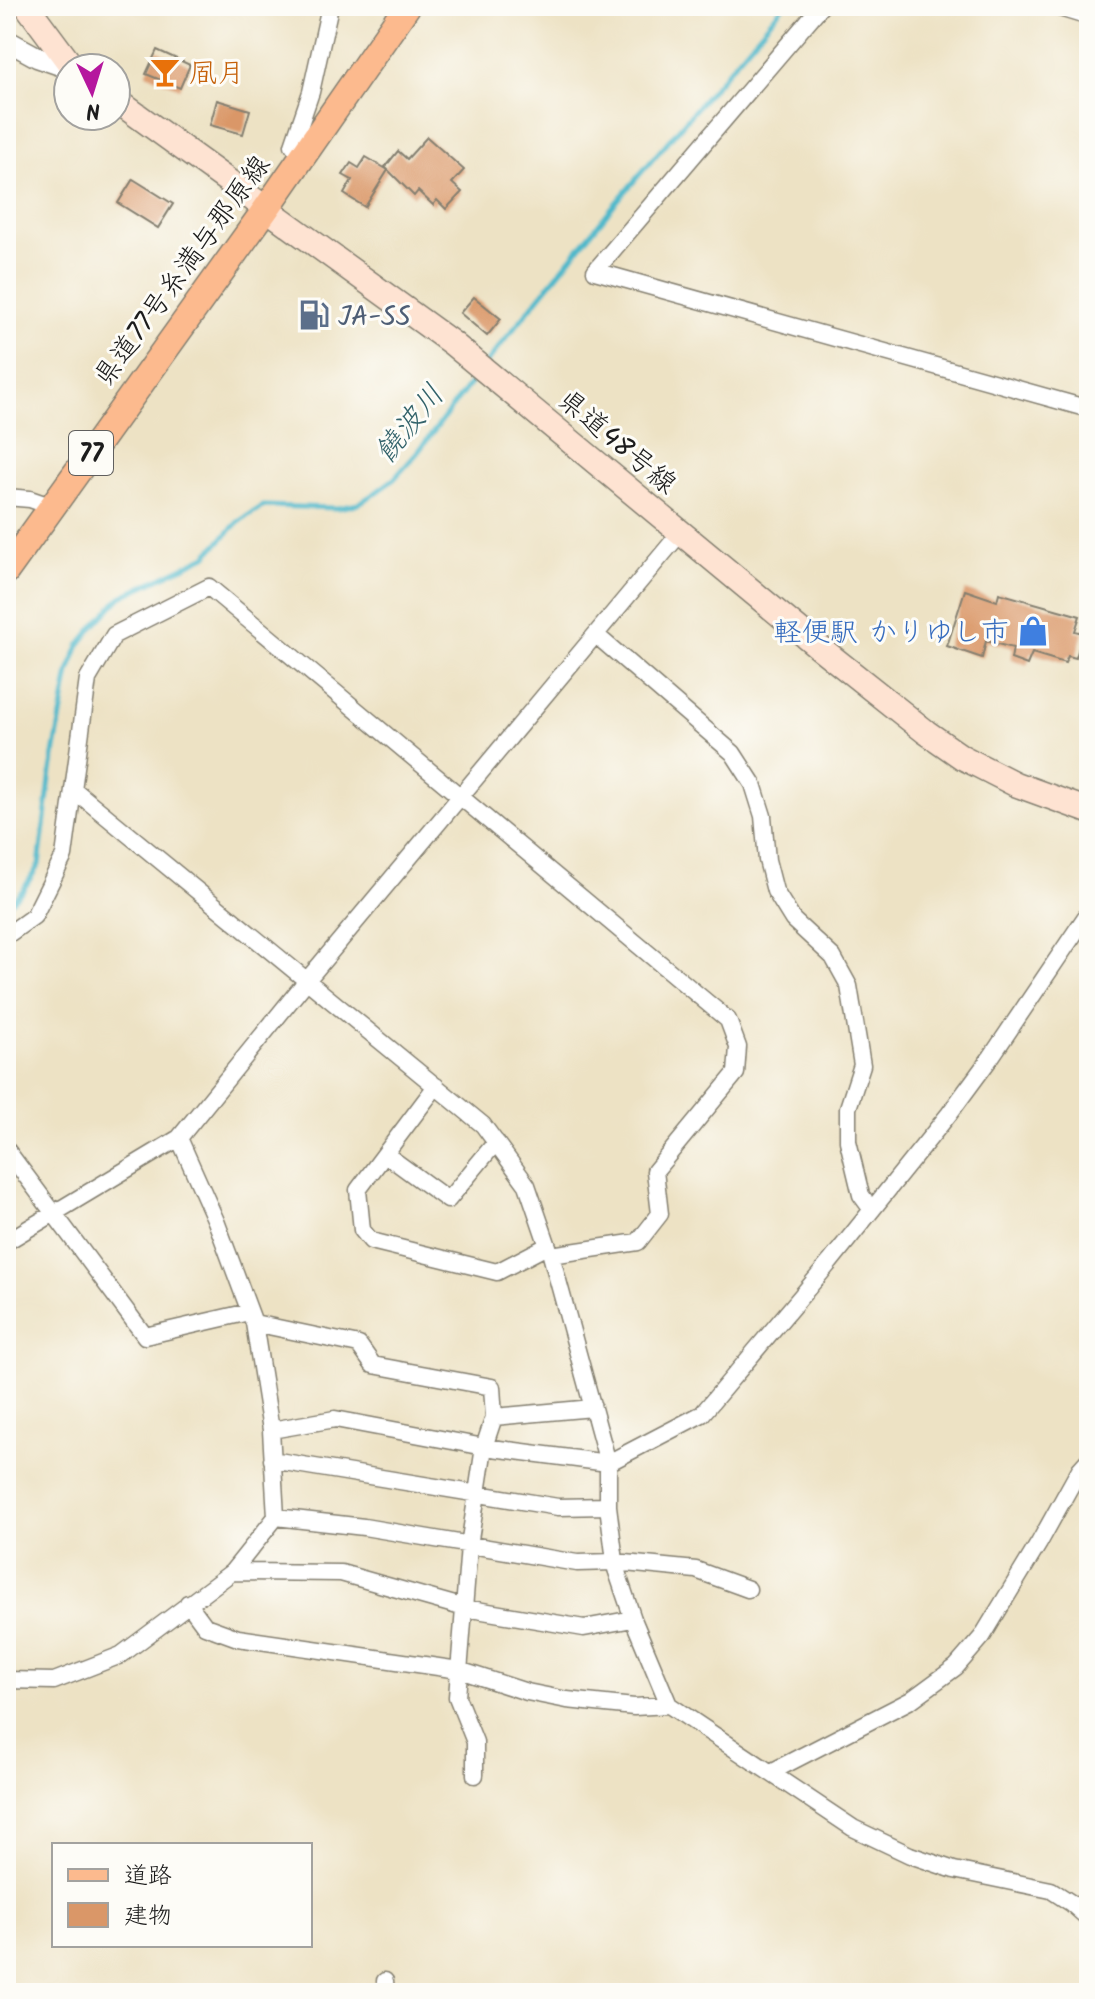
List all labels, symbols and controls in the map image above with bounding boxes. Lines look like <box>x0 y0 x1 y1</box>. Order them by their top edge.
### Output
north arrow <box>52 52 132 132</box>
place label: 凮月 <box>189 52 245 97</box>
bar icon: 凮月 <box>148 55 182 89</box>
text: N <box>85 92 101 127</box>
street label: 県道77号糸満与那原線 <box>83 146 283 397</box>
place label: JA-SS <box>338 295 411 340</box>
fuel station icon: JA-SS <box>297 298 331 332</box>
water label: 饒波川 <box>364 374 458 474</box>
street label: 県道48号線 <box>547 379 686 507</box>
road number: 77 <box>69 431 113 475</box>
place label: 軽便駅 かりゆし市 <box>774 611 1009 656</box>
shop icon: 軽便駅 かりゆし市 <box>1016 614 1050 648</box>
legend <box>52 1843 312 1947</box>
text: 道路 <box>124 1857 172 1896</box>
text: 建物 <box>124 1897 172 1936</box>

